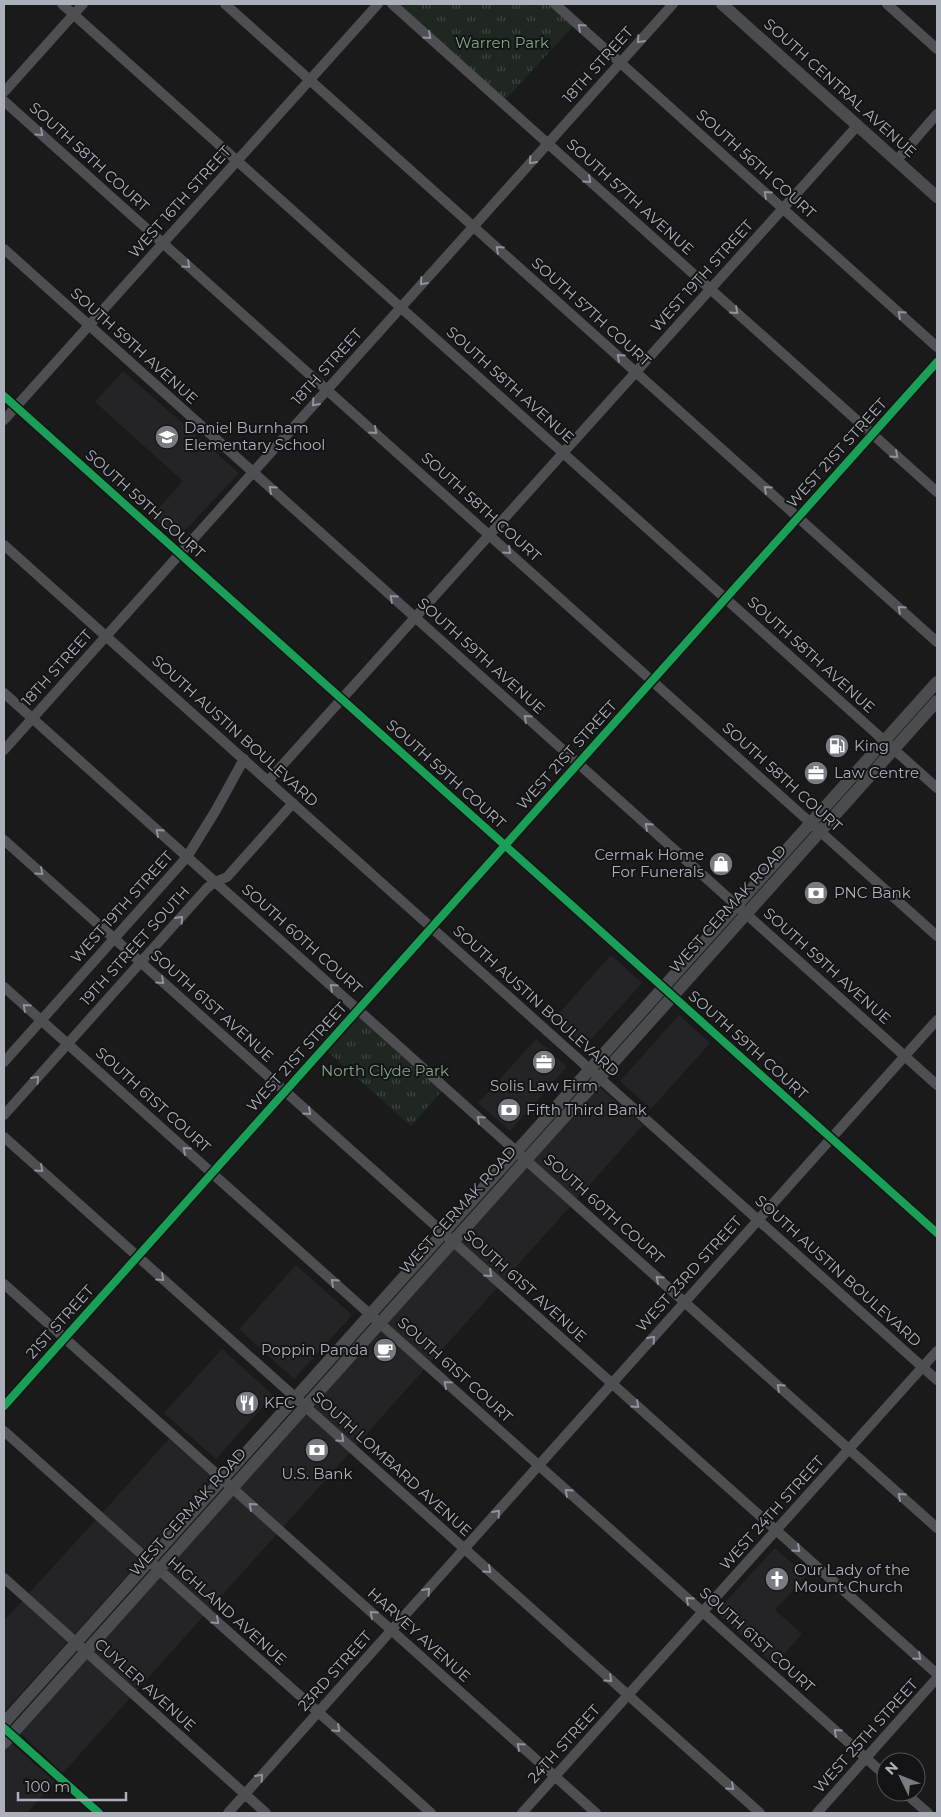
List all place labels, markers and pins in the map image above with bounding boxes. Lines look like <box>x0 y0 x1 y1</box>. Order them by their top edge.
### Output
place label: Daniel Burnham Elementary School <box>184 418 325 454</box>
school or university icon: Daniel Burnham Elementary School <box>154 424 180 450</box>
fuel station icon: King <box>824 733 850 759</box>
place label: King <box>854 736 889 755</box>
office icon: Law Centre <box>803 760 829 786</box>
place label: Law Centre <box>834 763 919 782</box>
place label: Cermak Home For Funerals <box>595 845 704 881</box>
shop icon: Cermak Home For Funerals <box>708 851 734 877</box>
bank icon: PNC Bank <box>803 880 829 906</box>
place label: PNC Bank <box>834 883 911 902</box>
office icon: Solis Law Firm <box>531 1049 557 1075</box>
place label: Solis Law Firm <box>490 1076 598 1095</box>
bank icon: Fifth Third Bank <box>496 1097 522 1123</box>
place label: Fifth Third Bank <box>526 1100 647 1119</box>
cafe icon: Poppin Panda <box>372 1337 398 1363</box>
place label: Poppin Panda <box>261 1340 368 1359</box>
restaurant icon: KFC <box>234 1390 260 1416</box>
place label: KFC <box>264 1393 295 1412</box>
bank icon: U.S. Bank <box>304 1437 330 1463</box>
place label: U.S. Bank <box>282 1464 353 1483</box>
place label: Our Lady of the Mount Church <box>794 1560 910 1596</box>
church icon: Our Lady of the Mount Church <box>764 1566 790 1592</box>

